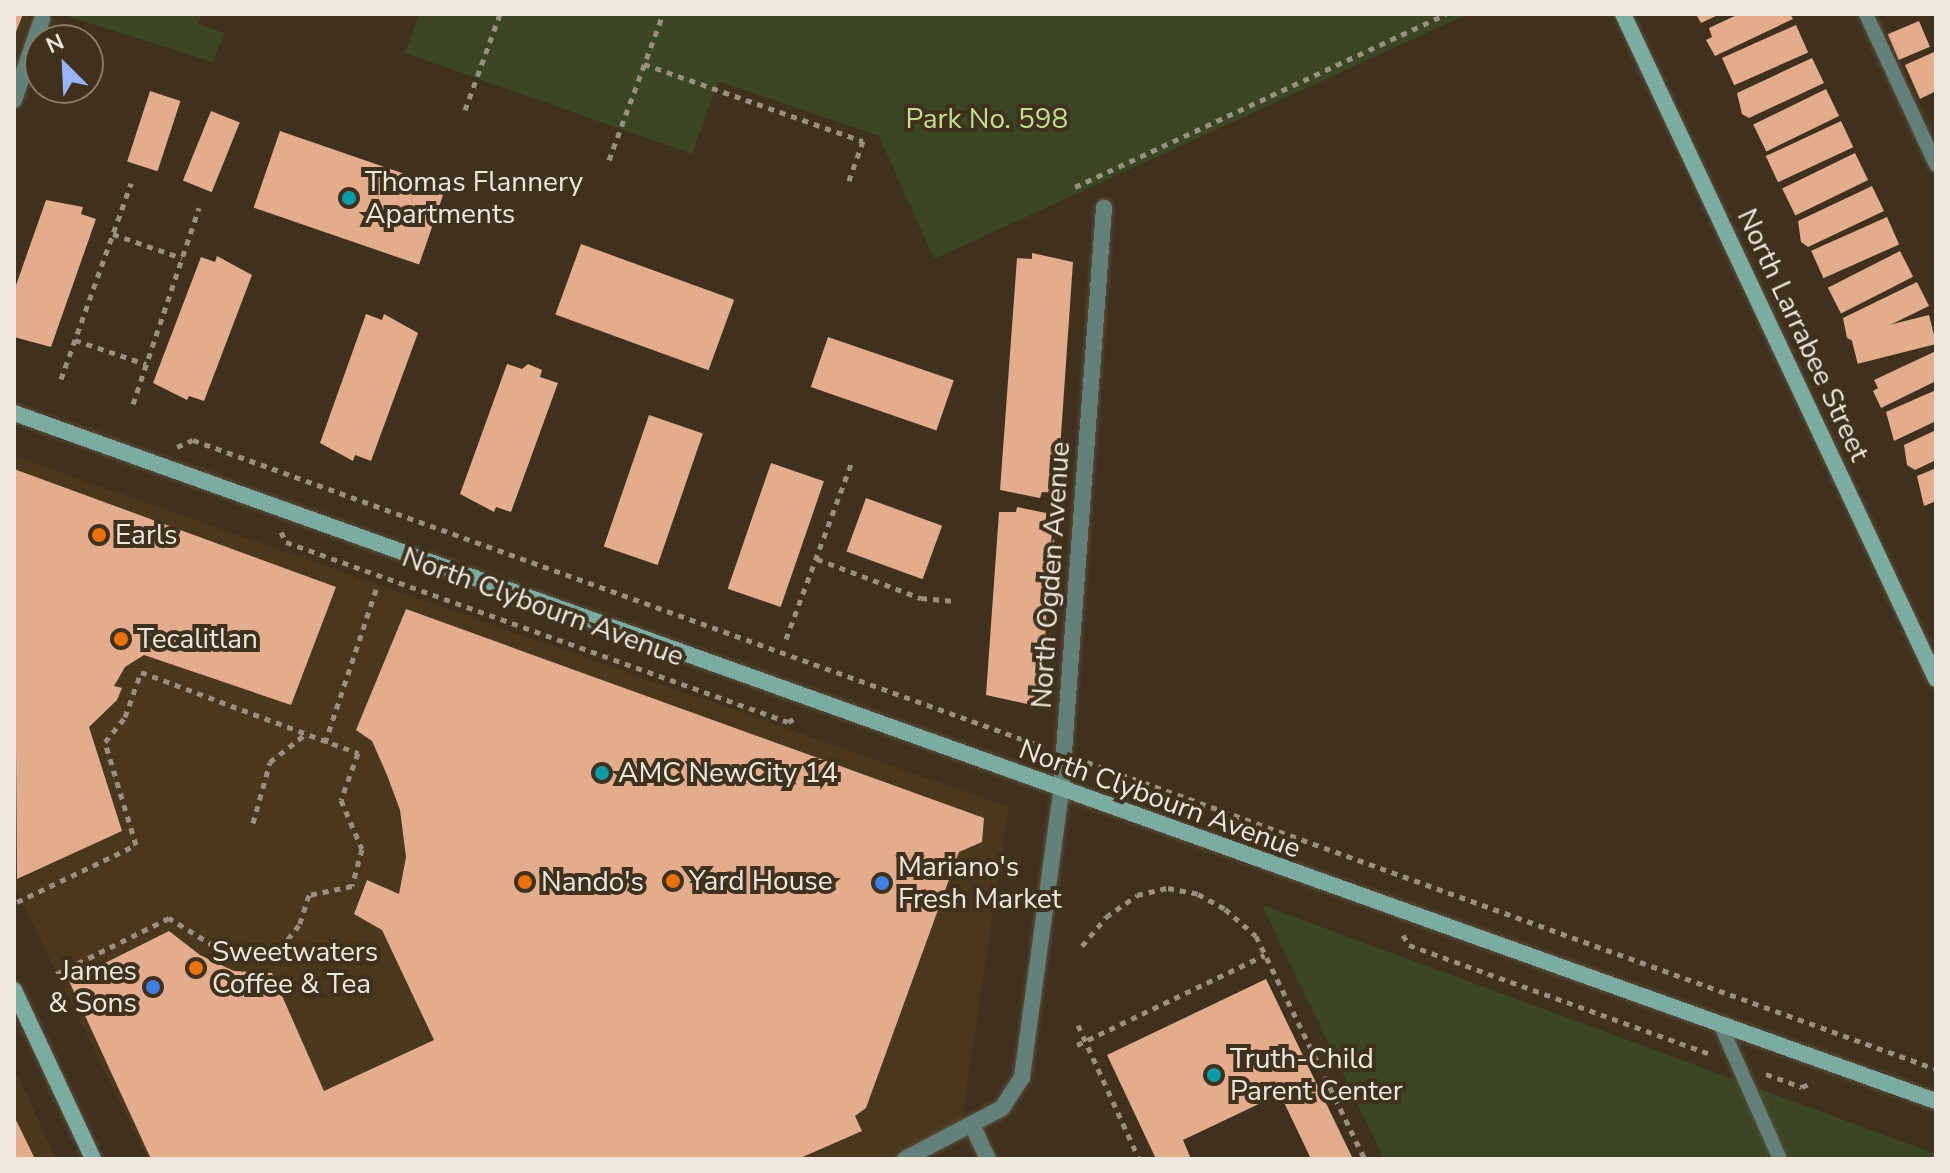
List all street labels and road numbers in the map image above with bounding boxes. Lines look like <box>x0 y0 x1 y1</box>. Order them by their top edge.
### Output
street label: North Larrabee Street <box>1730 204 1876 466</box>
street label: North Ogden Avenue <box>1025 440 1077 710</box>
street label: North Clybourn Avenue <box>398 540 688 674</box>
street label: North Clybourn Avenue <box>1015 732 1305 866</box>

